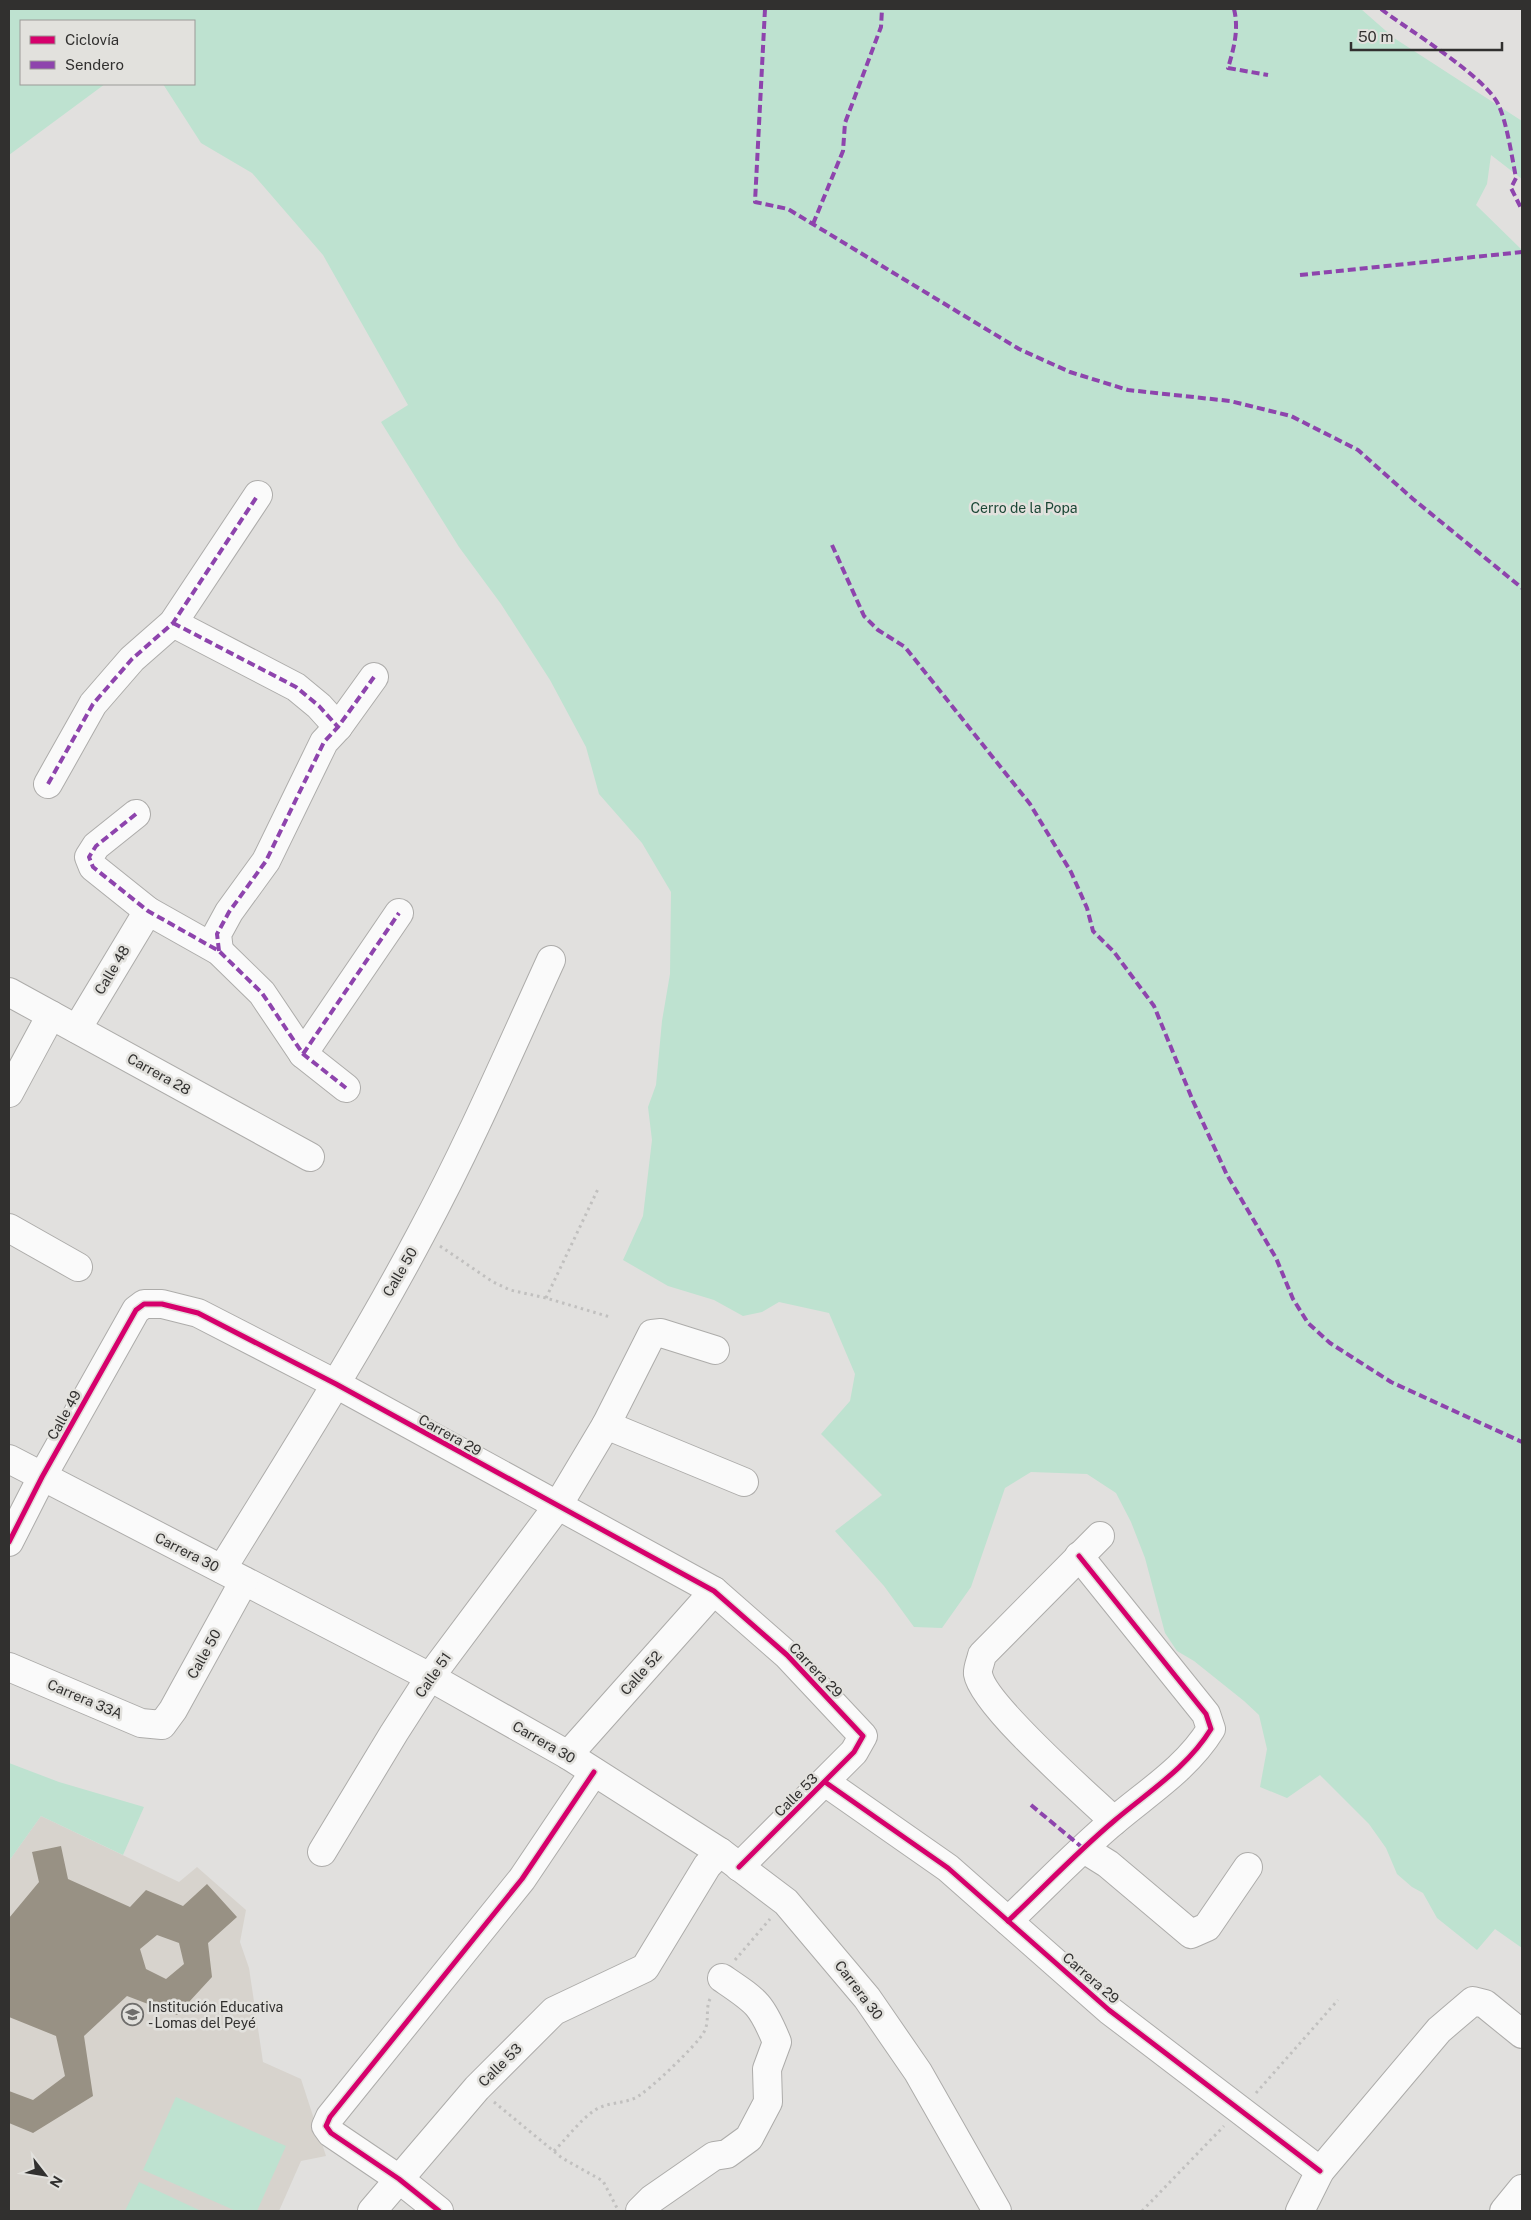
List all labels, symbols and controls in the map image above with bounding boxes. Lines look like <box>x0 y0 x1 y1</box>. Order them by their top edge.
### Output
legend <box>20 20 195 85</box>
scale bar <box>1351 20 1502 52</box>
text: 50 m <box>1358 28 1393 45</box>
text: Ciclovía <box>65 31 119 48</box>
text: Sendero <box>65 56 124 73</box>
park label: Cerro de la Popa <box>970 500 1078 516</box>
street label: Calle 48 <box>91 943 133 997</box>
street label: Carrera 28 <box>125 1050 193 1098</box>
street label: Calle 50 <box>380 1245 420 1299</box>
street label: Calle 49 <box>44 1387 84 1442</box>
street label: Carrera 29 <box>416 1411 484 1459</box>
street label: Carrera 30 <box>152 1529 222 1575</box>
street label: Calle 50 <box>184 1627 224 1681</box>
street label: Carrera 29 <box>786 1639 846 1701</box>
street label: Calle 52 <box>617 1648 665 1698</box>
street label: Calle 51 <box>412 1649 454 1701</box>
street label: Carrera 33A <box>45 1676 125 1722</box>
street label: Carrera 30 <box>510 1718 578 1766</box>
street label: Calle 53 <box>771 1770 821 1820</box>
street label: Carrera 29 <box>1060 1949 1123 2007</box>
street label: Carrera 30 <box>832 1957 886 2023</box>
place label: Institución Educativa - Lomas del Peyé <box>148 1999 283 2031</box>
school or university icon: Institución Educativa - Lomas del Peyé <box>120 2003 144 2027</box>
street label: Calle 53 <box>475 2040 525 2090</box>
north arrow <box>20 2150 70 2200</box>
text: N <box>46 2173 66 2191</box>

